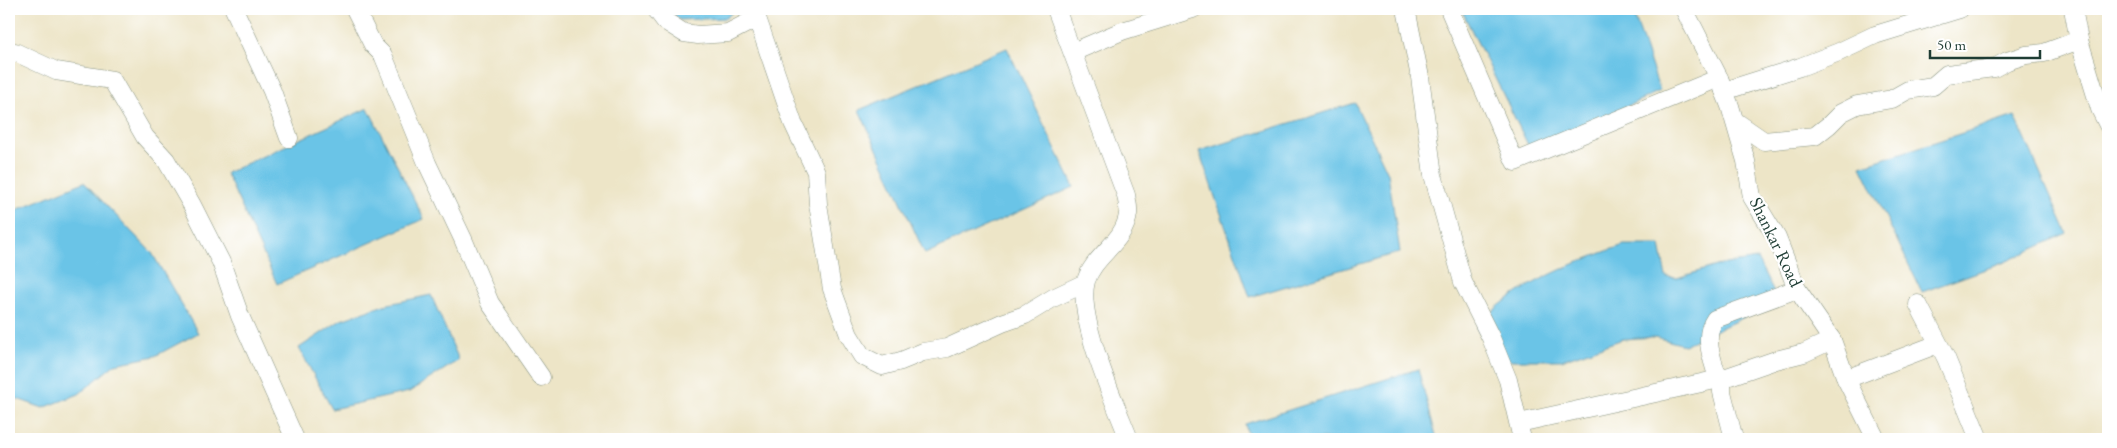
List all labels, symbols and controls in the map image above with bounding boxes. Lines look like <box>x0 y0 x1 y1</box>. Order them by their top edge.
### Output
scale bar <box>1930 28 2040 60</box>
text: 50 m <box>1937 35 1966 54</box>
street label: Shankar Road <box>1745 193 1808 291</box>

